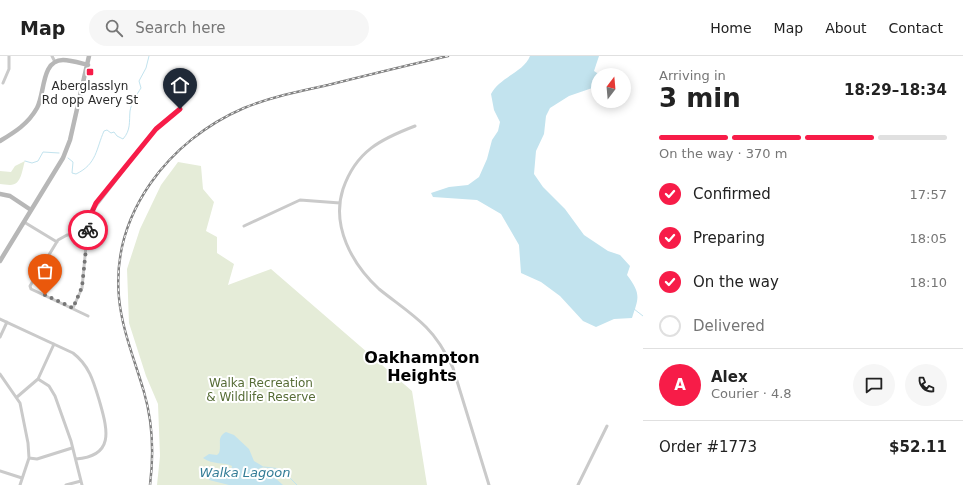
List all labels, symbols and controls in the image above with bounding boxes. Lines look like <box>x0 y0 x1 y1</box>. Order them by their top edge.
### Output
search box <box>89 10 369 46</box>
text: Map <box>20 17 65 39</box>
icon: search <box>103 17 125 39</box>
text: Search here <box>135 19 225 37</box>
text: Home <box>710 20 752 36</box>
text: Map <box>774 20 803 36</box>
text: About <box>825 20 867 36</box>
text: Contact <box>889 20 943 36</box>
marker: Aberglasslyn Rd opp Avery St <box>85 67 95 77</box>
pin <box>163 68 197 109</box>
north arrow <box>591 68 631 108</box>
map controls <box>591 68 631 108</box>
text: Arriving in <box>659 68 726 83</box>
icon: home <box>169 74 191 96</box>
place label: Aberglasslyn Rd opp Avery St <box>42 79 138 107</box>
text: 18:29–18:34 <box>844 81 947 99</box>
text: 3 min <box>659 83 741 113</box>
text: On the way · 370 m <box>659 146 787 161</box>
icon: check <box>659 183 681 205</box>
text: Confirmed <box>693 185 771 203</box>
text: 17:57 <box>910 187 947 202</box>
courier <box>68 210 108 250</box>
icon: bike <box>77 219 99 241</box>
icon: check <box>659 227 681 249</box>
text: Preparing <box>693 229 765 247</box>
text: 18:05 <box>910 231 947 246</box>
pin <box>28 254 62 295</box>
icon: bag <box>34 260 56 282</box>
icon: check <box>659 271 681 293</box>
text: On the way <box>693 273 779 291</box>
text: 18:10 <box>910 275 947 290</box>
text: Delivered <box>693 317 765 335</box>
district label: Oakhampton Heights <box>364 348 480 385</box>
button: chat <box>853 364 895 406</box>
button: phone <box>905 364 947 406</box>
text: Alex <box>711 368 748 386</box>
park label: Walka Recreation & Wildlife Reserve <box>206 376 316 404</box>
text: A <box>674 376 686 394</box>
text: Courier · 4.8 <box>711 386 792 401</box>
text: Order #1773 <box>659 438 757 456</box>
text: $52.11 <box>889 438 947 456</box>
water label: Walka Lagoon <box>200 465 290 480</box>

